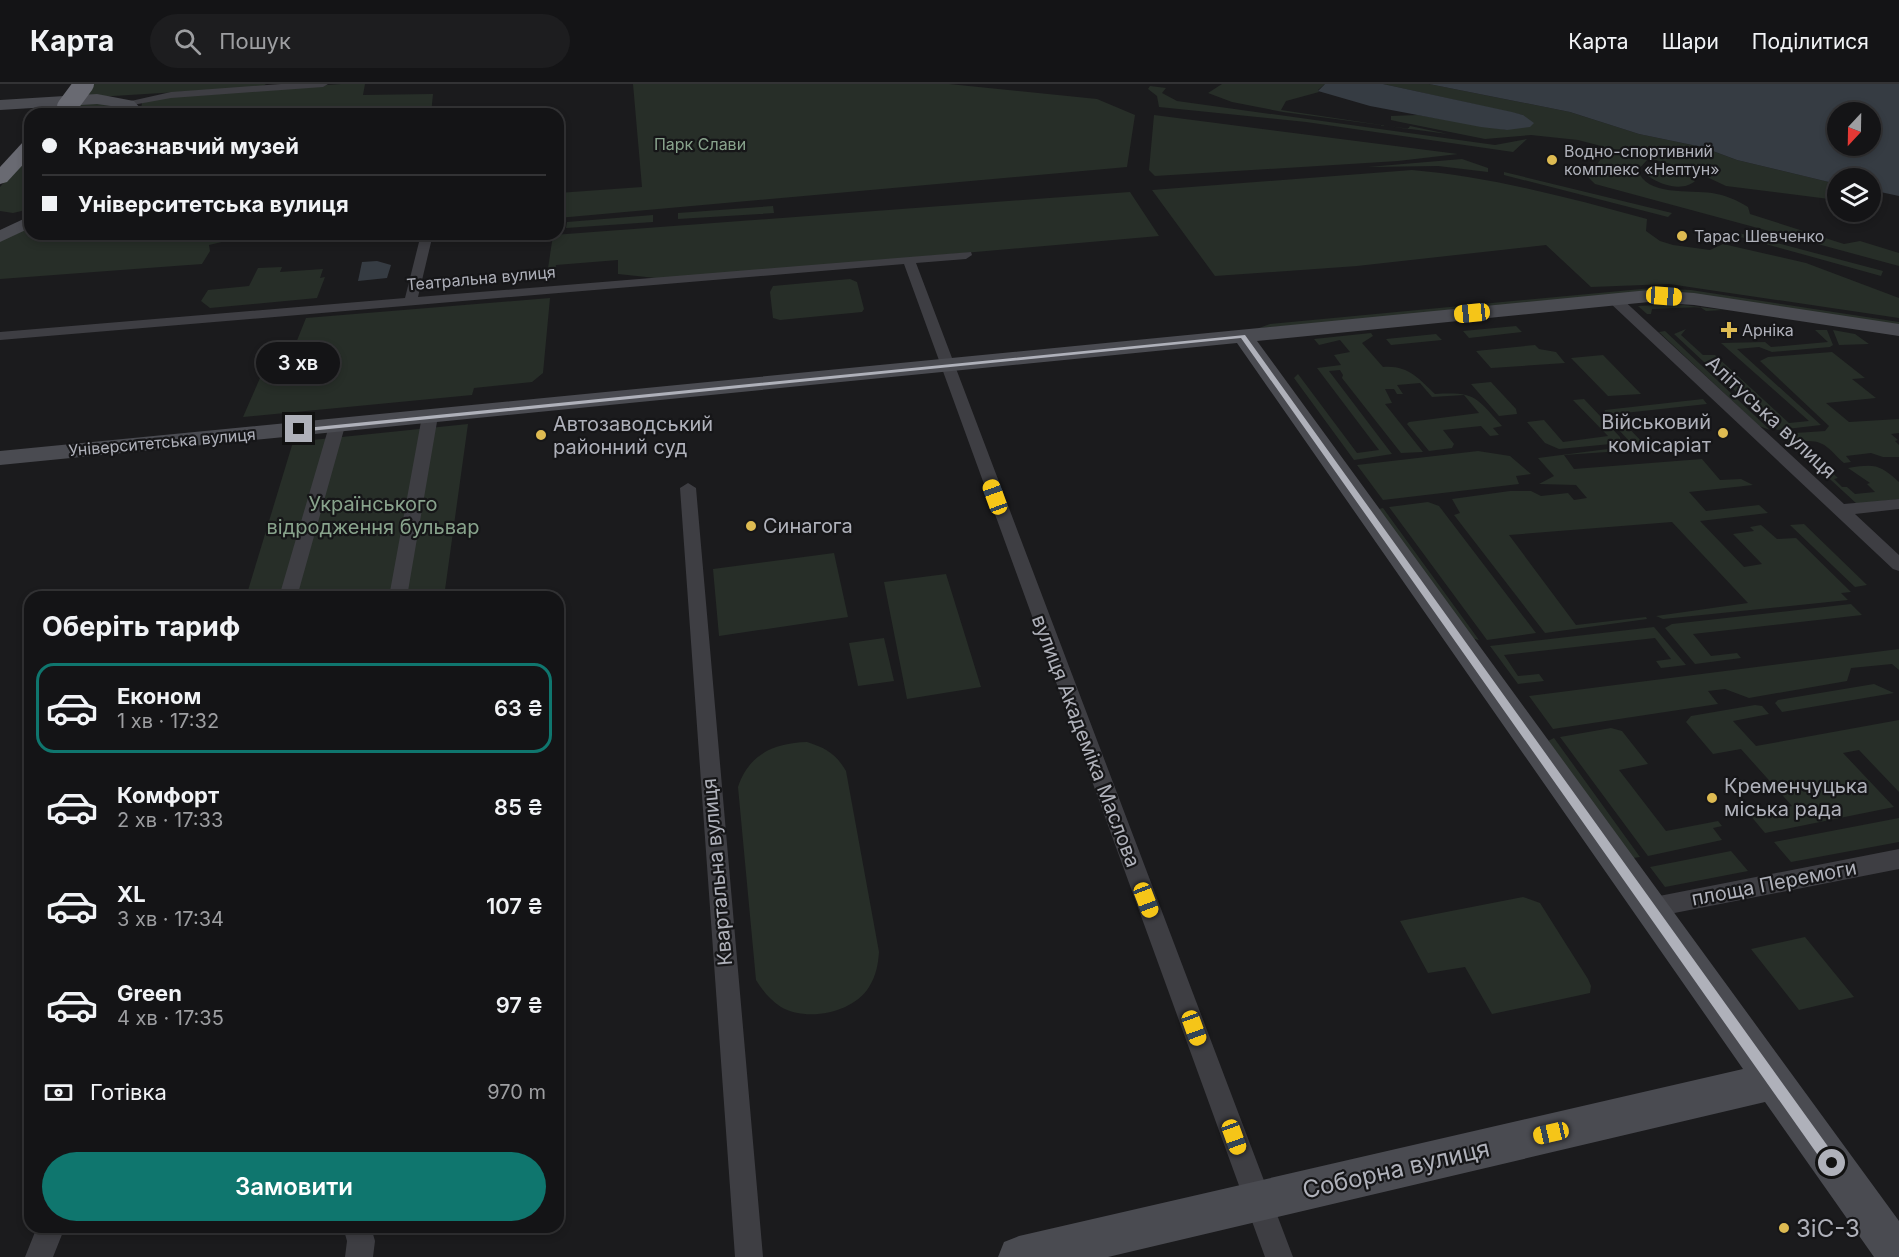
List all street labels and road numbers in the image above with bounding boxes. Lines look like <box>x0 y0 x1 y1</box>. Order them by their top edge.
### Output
street label: Театральна вулиця <box>406 262 556 294</box>
street label: Алітуська вулиця <box>1701 351 1841 483</box>
street label: Університетська вулиця <box>68 424 256 460</box>
street label: вулиця Академіка Маслова <box>1027 611 1145 871</box>
street label: Квартальна вулиця <box>697 777 737 967</box>
street label: площа Перемоги <box>1689 855 1859 911</box>
street label: Соборна вулиця <box>1300 1133 1492 1205</box>

